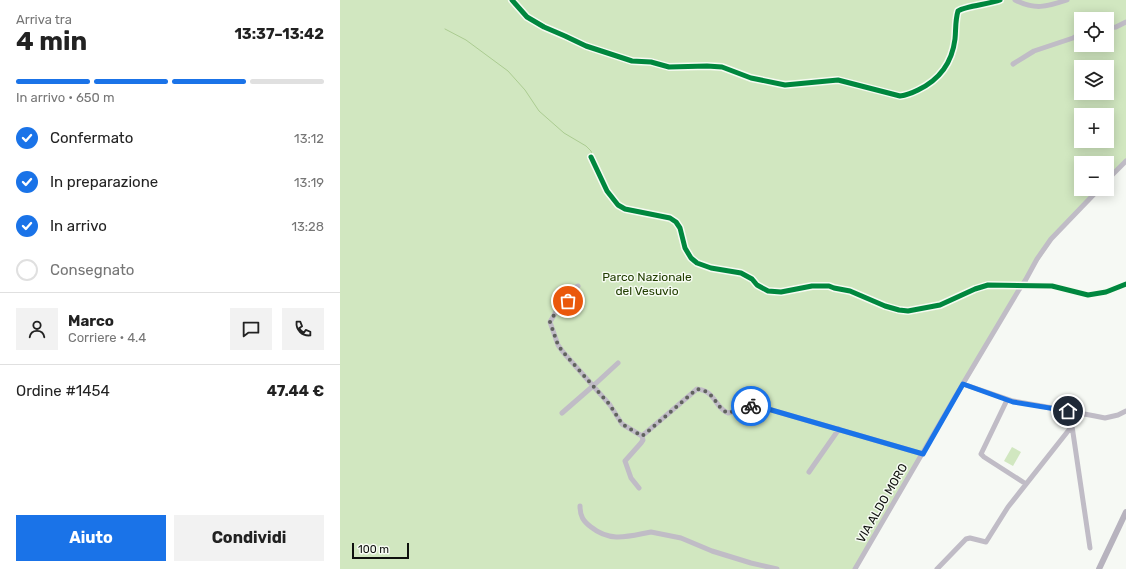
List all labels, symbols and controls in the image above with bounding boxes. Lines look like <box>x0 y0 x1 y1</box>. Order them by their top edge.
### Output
text: Arriva tra <box>16 12 72 27</box>
map controls <box>1074 12 1114 196</box>
button: locate <box>1074 12 1114 52</box>
text: 13:37–13:42 <box>234 25 324 43</box>
text: 4 min <box>16 26 87 57</box>
button: layers <box>1074 60 1114 100</box>
text: In arrivo · 650 m <box>16 90 114 105</box>
button: + <box>1074 108 1114 148</box>
icon: check <box>16 127 38 149</box>
text: Confermato <box>50 129 133 147</box>
text: 13:12 <box>294 131 324 146</box>
button: − <box>1074 156 1114 196</box>
icon: check <box>16 171 38 193</box>
text: In preparazione <box>50 173 158 191</box>
text: 13:19 <box>294 175 324 190</box>
icon: check <box>16 215 38 237</box>
text: In arrivo <box>50 217 107 235</box>
text: 13:28 <box>291 219 324 234</box>
text: Consegnato <box>50 261 134 279</box>
park label: Parco Nazionale del Vesuvio <box>602 270 692 298</box>
pin <box>551 284 585 318</box>
icon: bag <box>557 290 579 312</box>
button: person <box>16 308 58 350</box>
button: chat <box>230 308 272 350</box>
button: phone <box>282 308 324 350</box>
text: Marco <box>68 312 114 330</box>
text: Corriere · 4.4 <box>68 330 146 345</box>
text: Ordine #1454 <box>16 382 110 400</box>
text: 47.44 € <box>267 382 324 400</box>
courier <box>731 386 771 426</box>
pin <box>1051 394 1085 428</box>
icon: bike <box>740 395 762 417</box>
icon: home <box>1057 400 1079 422</box>
street label: VIA ALDO MORO <box>854 461 910 545</box>
button: Aiuto <box>16 515 166 561</box>
button: Condividi <box>174 515 324 561</box>
scale bar <box>352 541 409 560</box>
text: 100 m <box>358 543 389 556</box>

